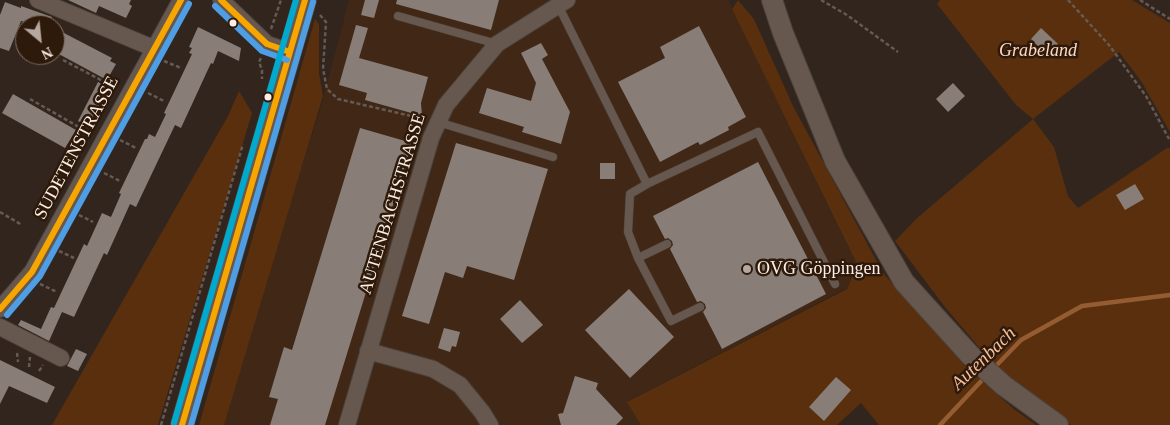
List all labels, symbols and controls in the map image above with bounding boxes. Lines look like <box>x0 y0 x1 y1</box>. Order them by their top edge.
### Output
north arrow <box>15 15 65 65</box>
unlabelled marker <box>228 18 238 28</box>
park label: Grabeland <box>999 40 1077 62</box>
text: N <box>39 44 55 62</box>
street label: SUDETENSTRASSE <box>30 73 124 223</box>
unlabelled marker <box>263 92 273 102</box>
street label: AUTENBACHSTRASSE <box>355 111 431 297</box>
place label: OVG Göppingen <box>757 258 880 280</box>
marker: OVG Göppingen <box>741 263 753 275</box>
water label: Autenbach <box>947 323 1021 395</box>

